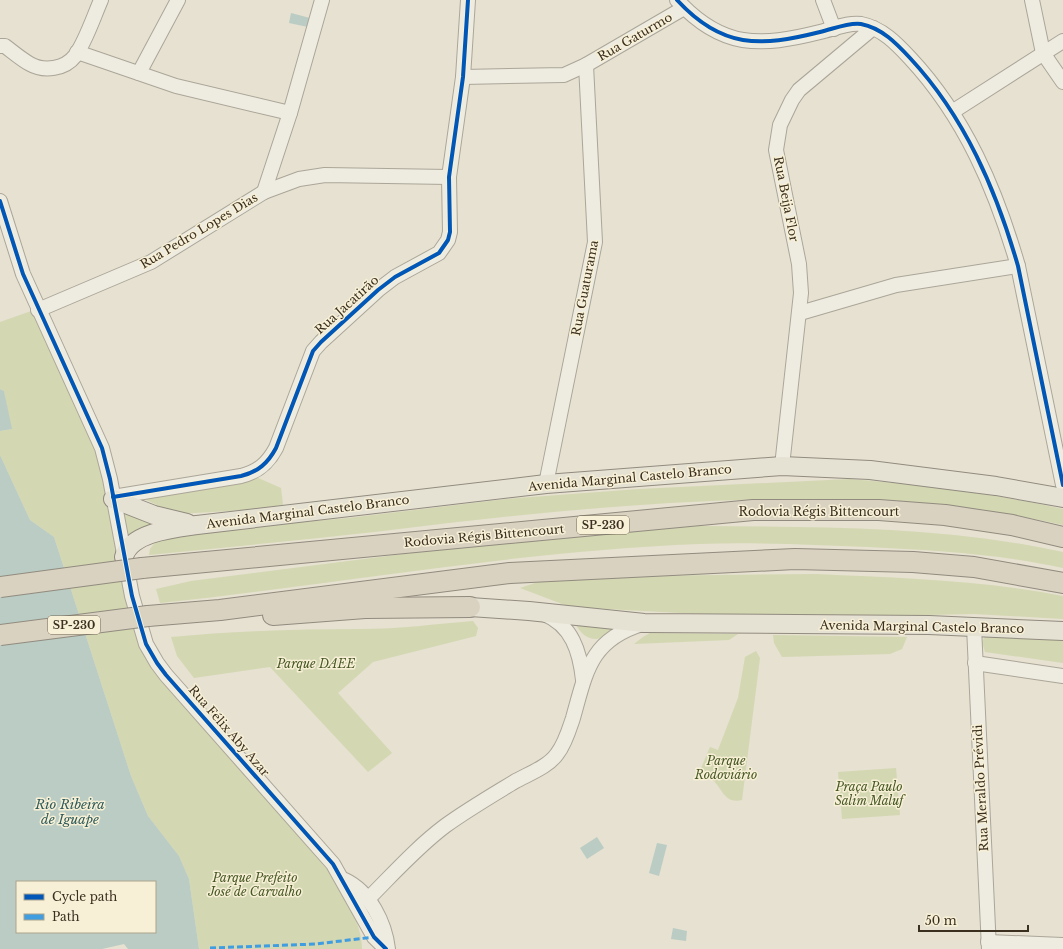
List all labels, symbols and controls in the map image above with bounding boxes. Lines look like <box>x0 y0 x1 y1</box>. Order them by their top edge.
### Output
street label: Rua Gaturmo <box>595 9 675 64</box>
street label: Rua Beija Flor <box>771 155 802 243</box>
street label: Rua Pedro Lopes Dias <box>137 190 260 272</box>
street label: Rua Guaturama <box>568 238 601 337</box>
street label: Rua Jacatirão <box>312 272 382 337</box>
street label: Avenida Marginal Castelo Branco <box>527 461 733 494</box>
street label: Avenida Marginal Castelo Branco <box>205 492 410 532</box>
street label: Rodovia Régis Bittencourt <box>739 504 900 519</box>
road number: SP-230 <box>577 516 629 534</box>
street label: Rodovia Régis Bittencourt <box>403 521 565 550</box>
road number: SP-230 <box>48 616 100 634</box>
street label: Avenida Marginal Castelo Branco <box>819 617 1024 636</box>
park label: Parque DAEE <box>276 656 355 671</box>
street label: Rua Félix Aby Azar <box>186 682 273 779</box>
street label: Rua Meraldo Prévidi <box>970 724 991 852</box>
park label: Parque Rodoviário <box>694 753 757 782</box>
park label: Praça Paulo Salim Maluf <box>835 779 906 808</box>
water label: Rio Ribeira de Iguape <box>34 796 105 828</box>
park label: Parque Prefeito José de Carvalho <box>207 870 302 899</box>
legend <box>16 881 156 933</box>
text: Cycle path <box>52 889 117 904</box>
scale bar <box>919 907 1028 933</box>
text: Path <box>52 909 80 924</box>
text: 50 m <box>925 913 957 928</box>

